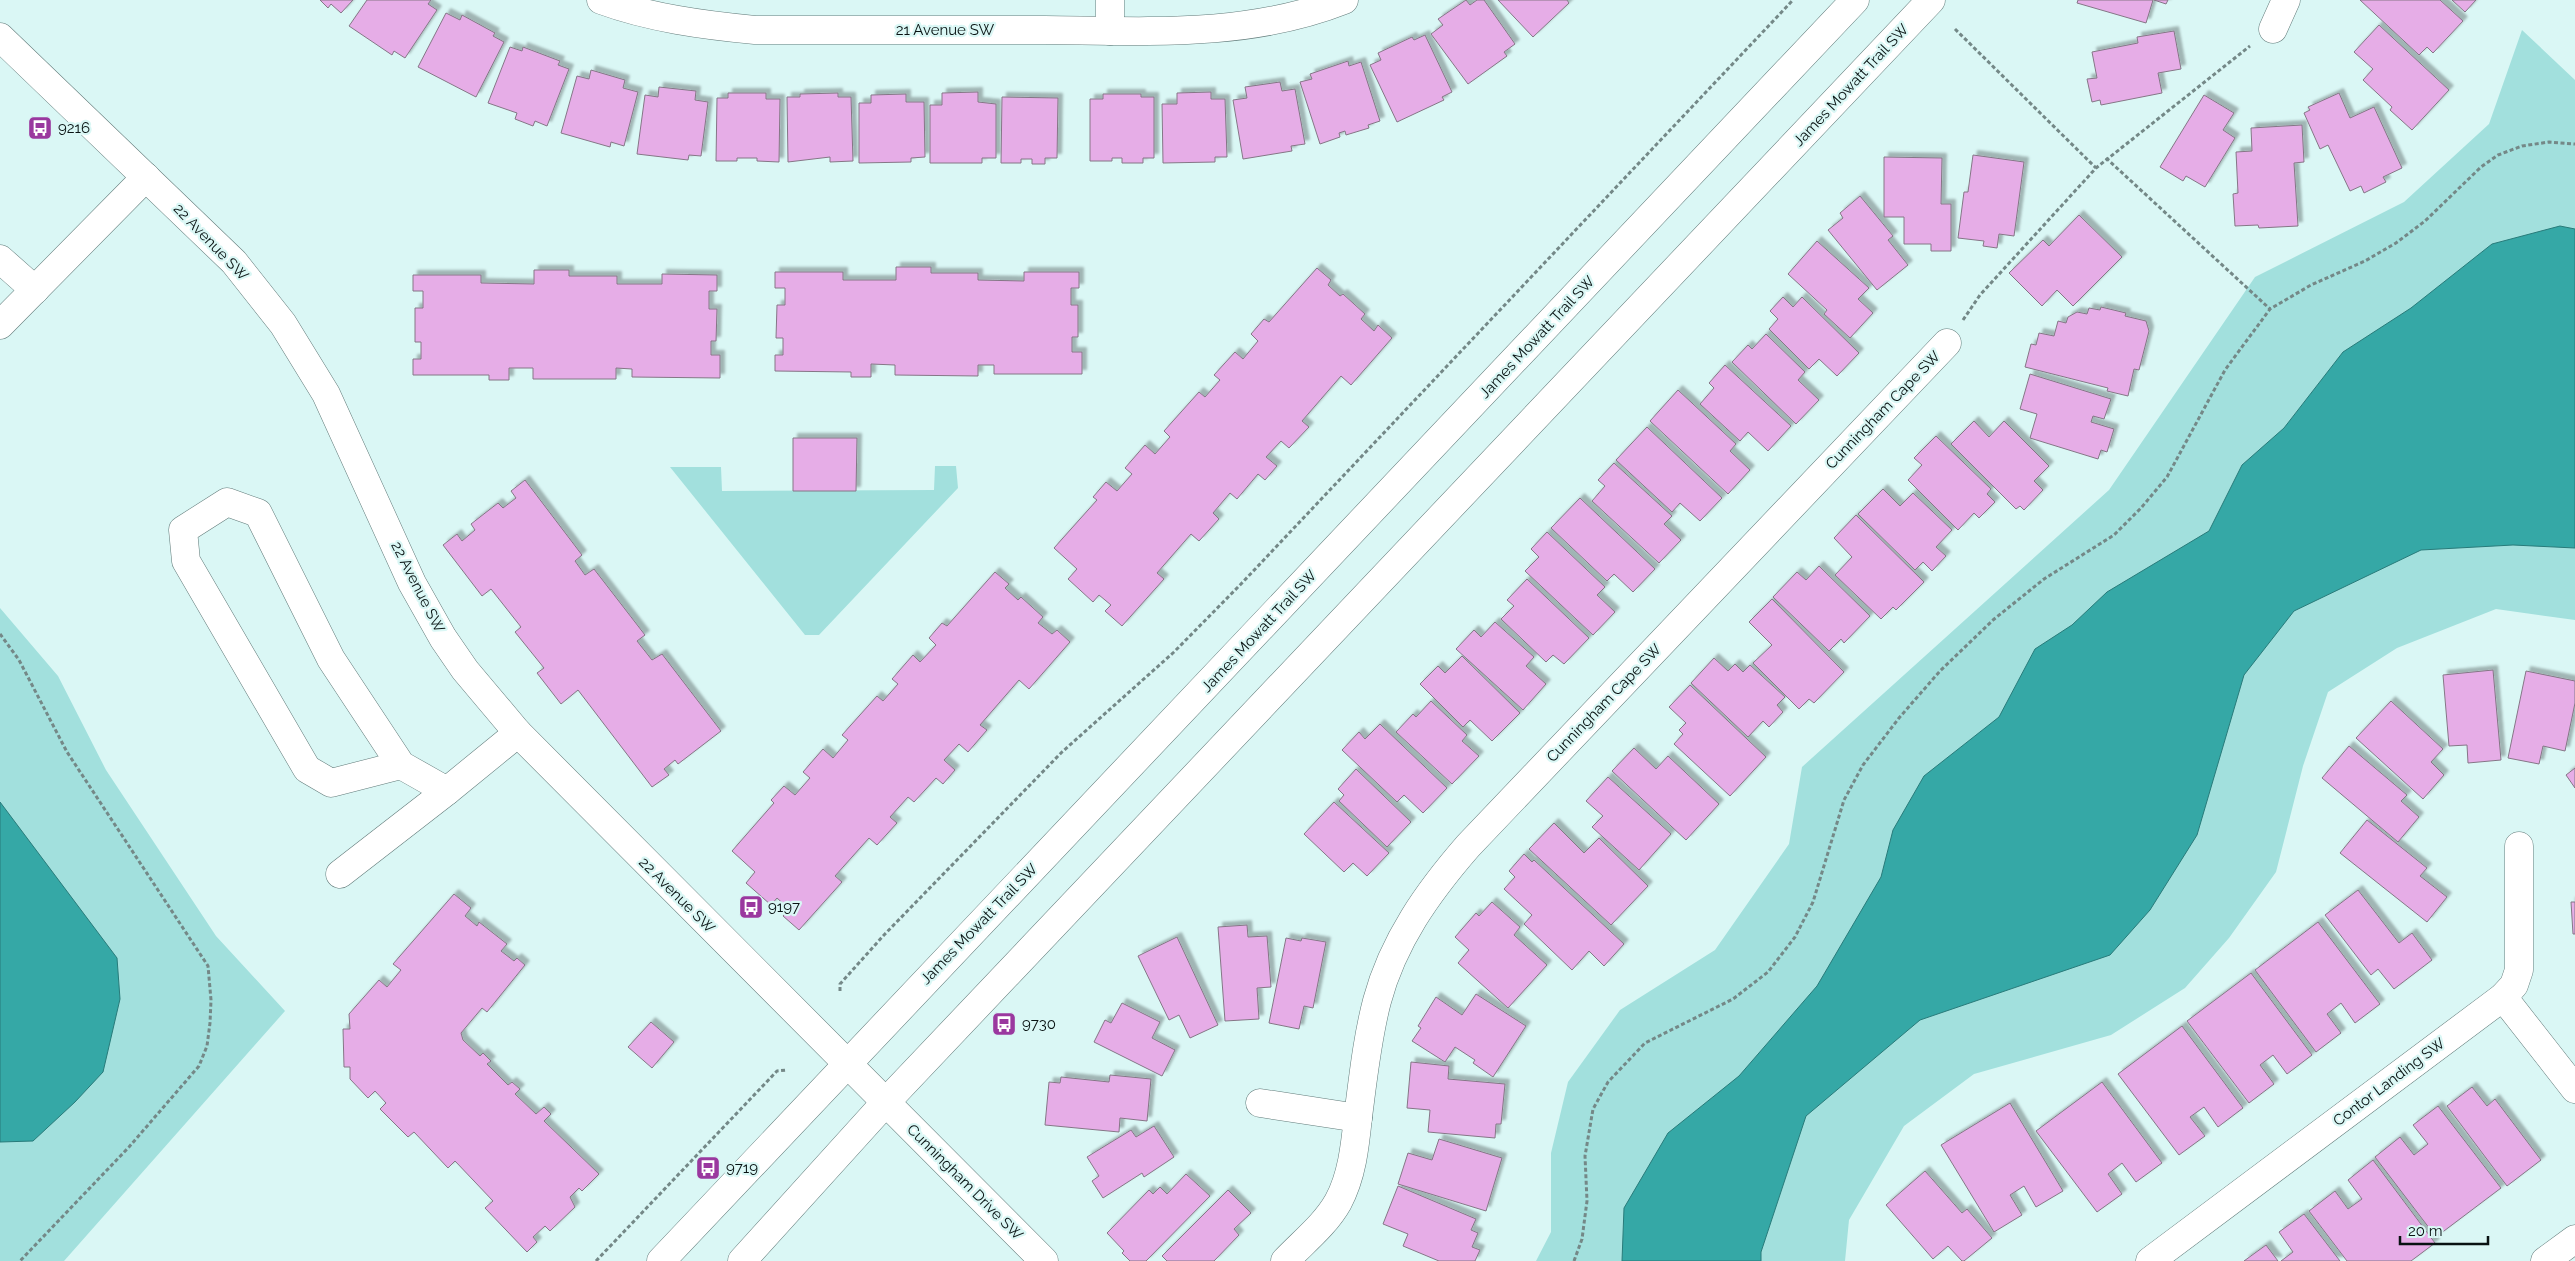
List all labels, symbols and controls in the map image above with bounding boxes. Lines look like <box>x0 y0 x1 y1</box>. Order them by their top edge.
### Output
street label: James Mowatt Trail SW <box>1790 20 1913 150</box>
street label: 21 Avenue SW <box>896 21 995 39</box>
bus stop icon: 9216 <box>27 115 53 141</box>
place label: 9216 <box>58 119 90 137</box>
street label: 22 Avenue SW <box>170 200 252 284</box>
street label: James Mowatt Trail SW <box>1476 272 1599 402</box>
street label: Cunningham Cape SW <box>1822 347 1944 473</box>
street label: 22 Avenue SW <box>387 538 449 636</box>
street label: James Mowatt Trail SW <box>1198 566 1321 696</box>
street label: Cunningham Cape SW <box>1543 640 1665 766</box>
street label: 22 Avenue SW <box>635 853 719 937</box>
street label: James Mowatt Trail SW <box>917 860 1041 988</box>
bus stop icon: 9197 <box>738 894 764 920</box>
place label: 9197 <box>768 898 800 916</box>
bus stop icon: 9730 <box>991 1011 1017 1037</box>
place label: 9730 <box>1022 1015 1056 1033</box>
street label: Contor Landing SW <box>2330 1034 2449 1130</box>
street label: Cunningham Drive SW <box>903 1120 1027 1244</box>
bus stop icon: 9719 <box>695 1155 721 1181</box>
place label: 9719 <box>726 1159 758 1177</box>
scale bar <box>2400 1214 2488 1246</box>
text: 20 m <box>2408 1222 2443 1240</box>

